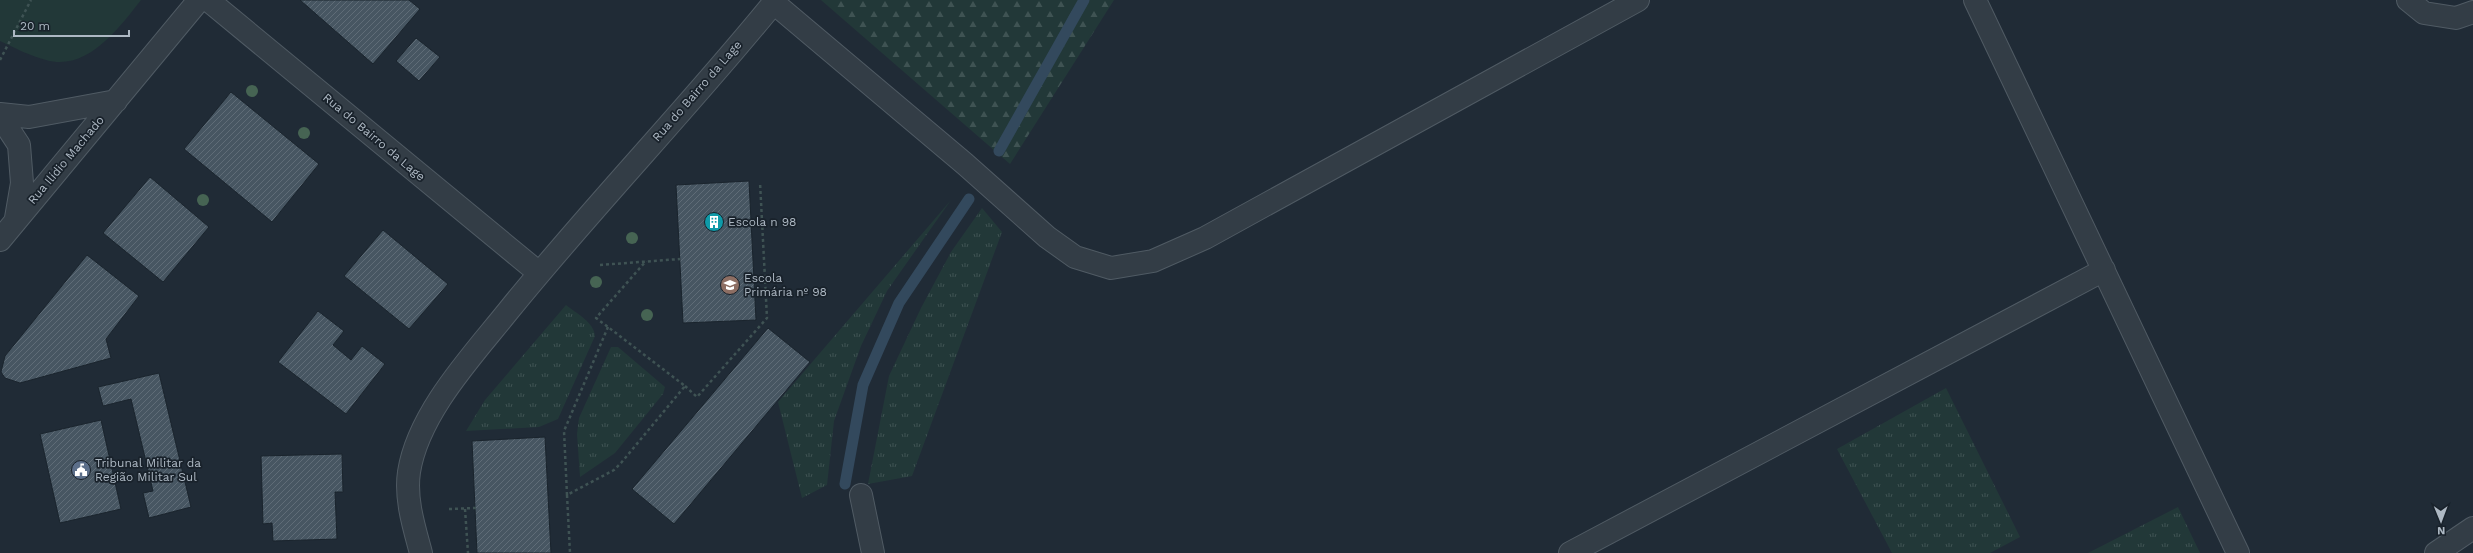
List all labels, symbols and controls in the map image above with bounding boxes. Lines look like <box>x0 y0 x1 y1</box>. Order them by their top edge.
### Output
scale bar <box>14 12 129 38</box>
text: 20 m <box>20 19 50 33</box>
street label: Rua do Bairro da Lage <box>649 38 745 144</box>
street label: Rua do Bairro da Lage <box>320 90 428 184</box>
street label: Rua Ilídio Machado <box>25 113 107 207</box>
building icon: Escola n 98 <box>703 211 725 233</box>
place label: Escola n 98 <box>728 215 797 229</box>
place label: Escola Primária nº 98 <box>744 271 827 299</box>
school or university icon: Escola Primária nº 98 <box>719 274 741 296</box>
place label: Tribunal Militar da Região Militar Sul <box>95 456 201 484</box>
public building icon: Tribunal Militar da Região Militar Sul <box>70 459 92 481</box>
north arrow <box>2421 501 2461 541</box>
text: N <box>2437 524 2445 537</box>

